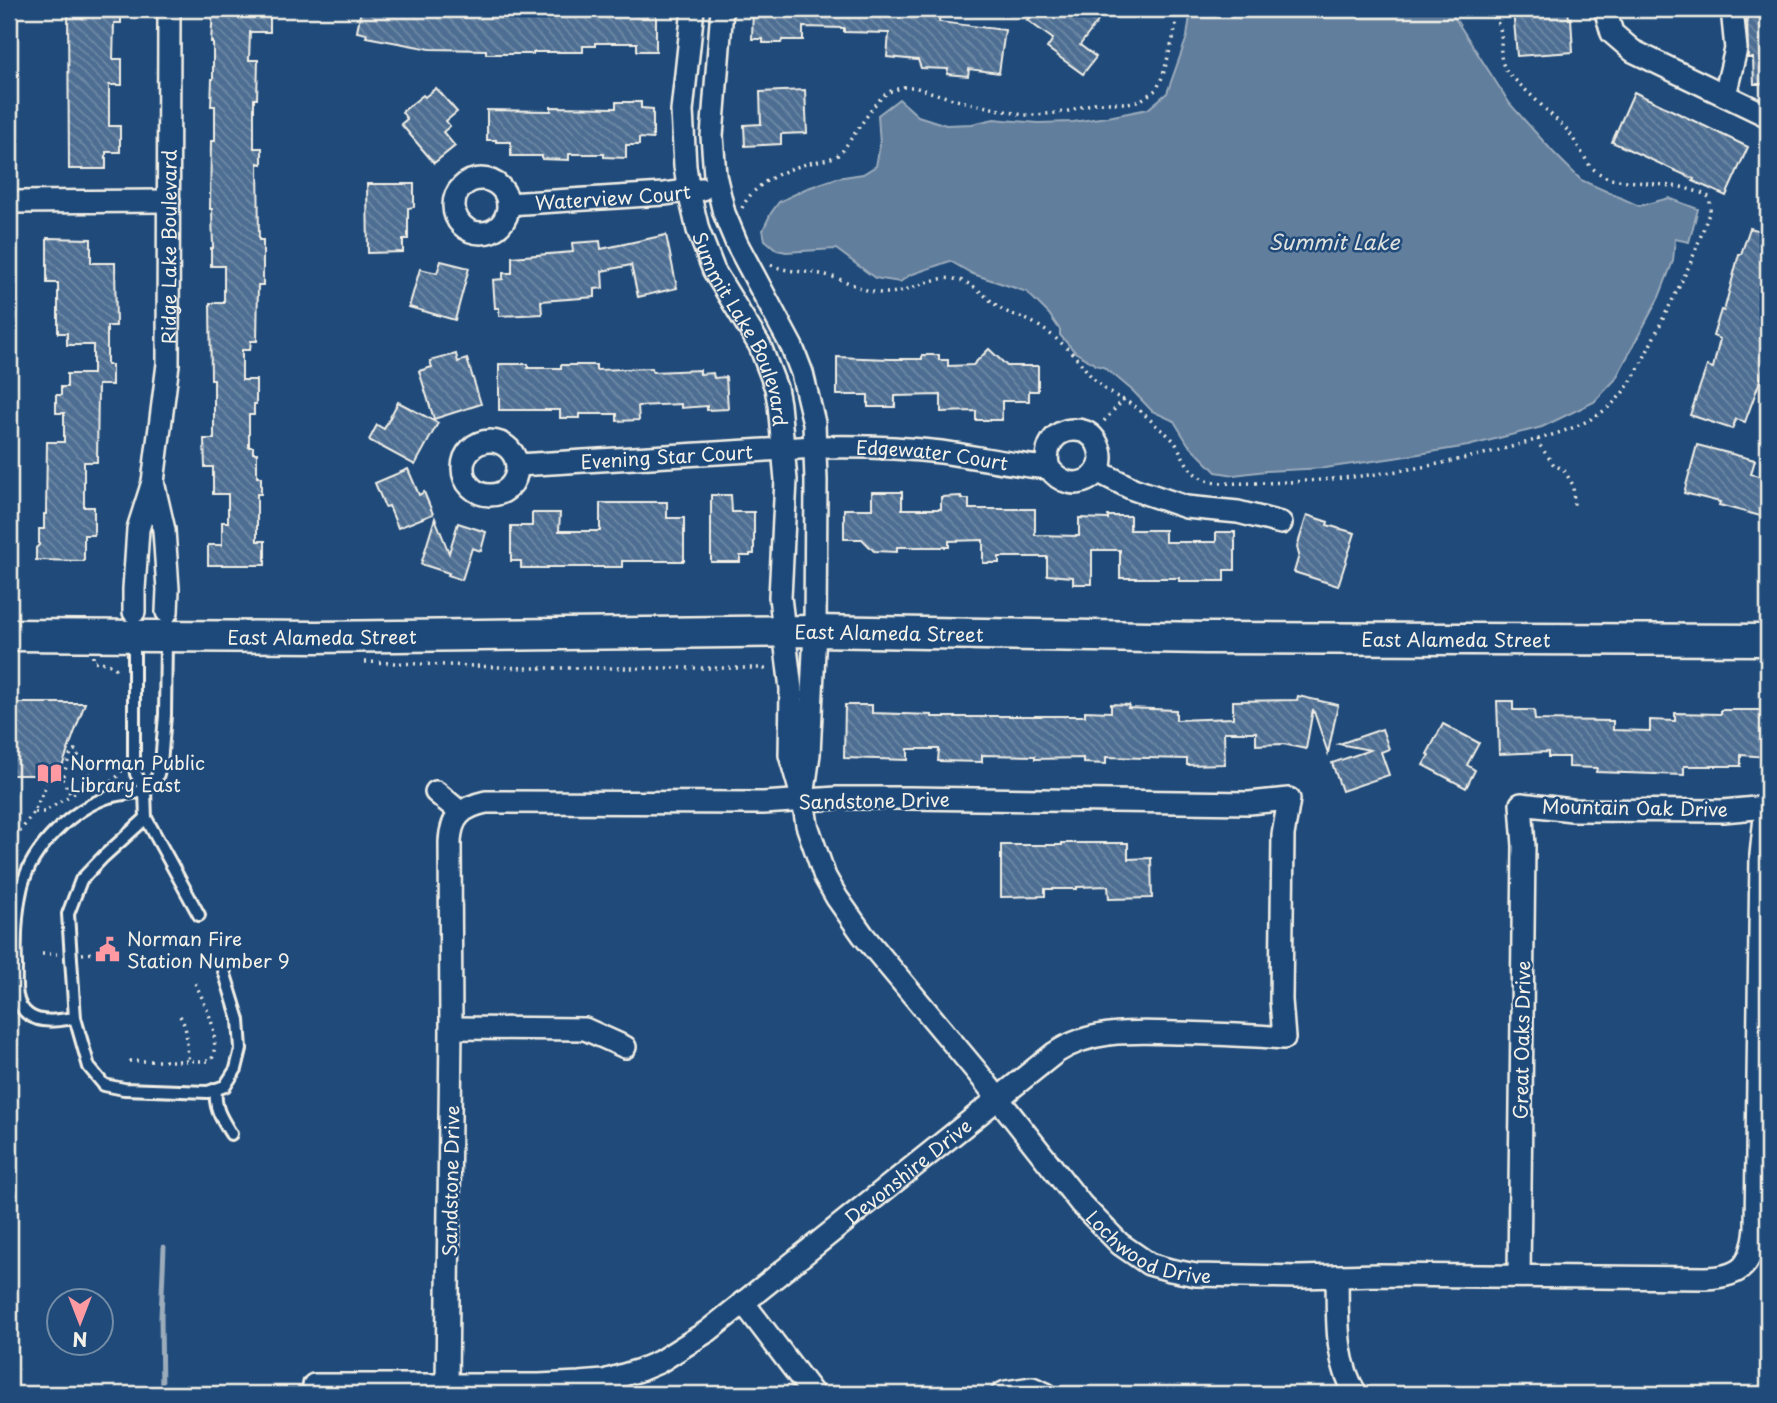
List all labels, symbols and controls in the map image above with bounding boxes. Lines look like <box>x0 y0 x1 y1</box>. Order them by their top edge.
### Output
street label: Ridge Lake Boulevard <box>154 149 183 344</box>
street label: Waterview Court <box>534 177 693 216</box>
water label: Summit Lake <box>1269 225 1401 257</box>
street label: Summit Lake Boulevard <box>686 227 795 428</box>
street label: Edgewater Court <box>856 433 1010 477</box>
street label: Evening Star Court <box>580 437 754 475</box>
street label: East Alameda Street <box>794 617 984 648</box>
street label: East Alameda Street <box>227 622 417 651</box>
street label: East Alameda Street <box>1361 625 1551 653</box>
place label: Norman Public Library East <box>70 748 205 798</box>
library icon: Norman Public Library East <box>36 759 64 787</box>
street label: Sandstone Drive <box>798 785 950 815</box>
street label: Mountain Oak Drive <box>1542 791 1728 823</box>
place label: Norman Fire Station Number 9 <box>127 924 290 974</box>
public building icon: Norman Fire Station Number 9 <box>93 935 121 963</box>
street label: Great Oaks Drive <box>1506 960 1536 1120</box>
street label: Sandstone Drive <box>435 1105 465 1257</box>
street label: Devonshire Drive <box>838 1111 977 1231</box>
street label: Lochwood Drive <box>1080 1204 1211 1289</box>
north arrow <box>46 1288 116 1358</box>
text: N <box>72 1326 88 1354</box>

